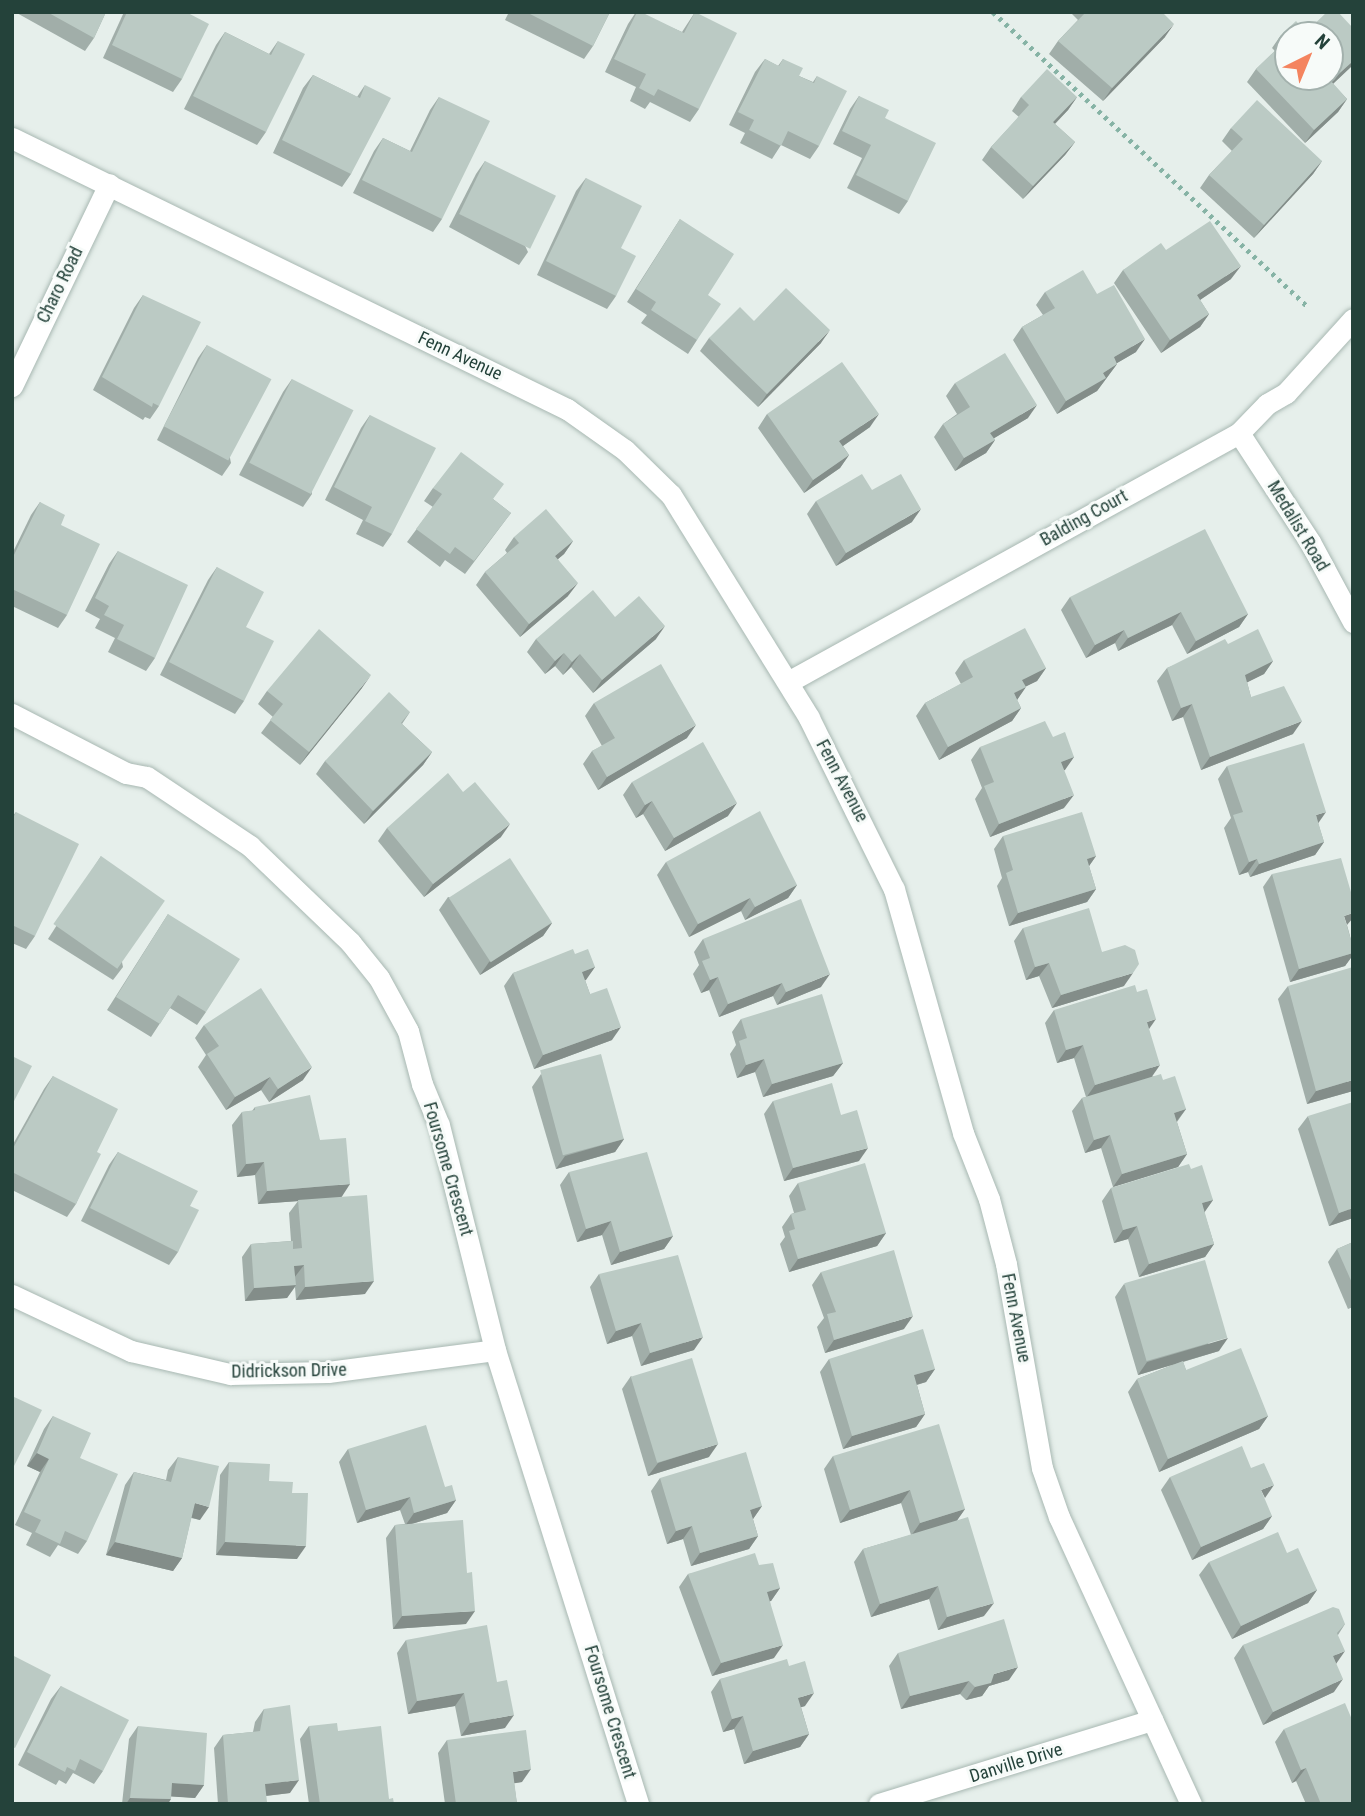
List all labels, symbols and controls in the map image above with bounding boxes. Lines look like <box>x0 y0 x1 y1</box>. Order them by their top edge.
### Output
north arrow <box>1274 21 1344 91</box>
text: N <box>1310 29 1334 54</box>
street label: Charo Road <box>32 243 88 327</box>
street label: Fenn Avenue <box>415 327 505 385</box>
street label: Medalist Road <box>1263 477 1333 575</box>
street label: Balding Court <box>1037 485 1131 551</box>
street label: Fenn Avenue <box>811 736 873 826</box>
street label: Foursome Crescent <box>419 1100 477 1238</box>
street label: Fenn Avenue <box>997 1272 1035 1364</box>
street label: Didrickson Drive <box>231 1359 347 1383</box>
street label: Foursome Crescent <box>579 1643 641 1781</box>
street label: Danville Drive <box>967 1739 1065 1787</box>

